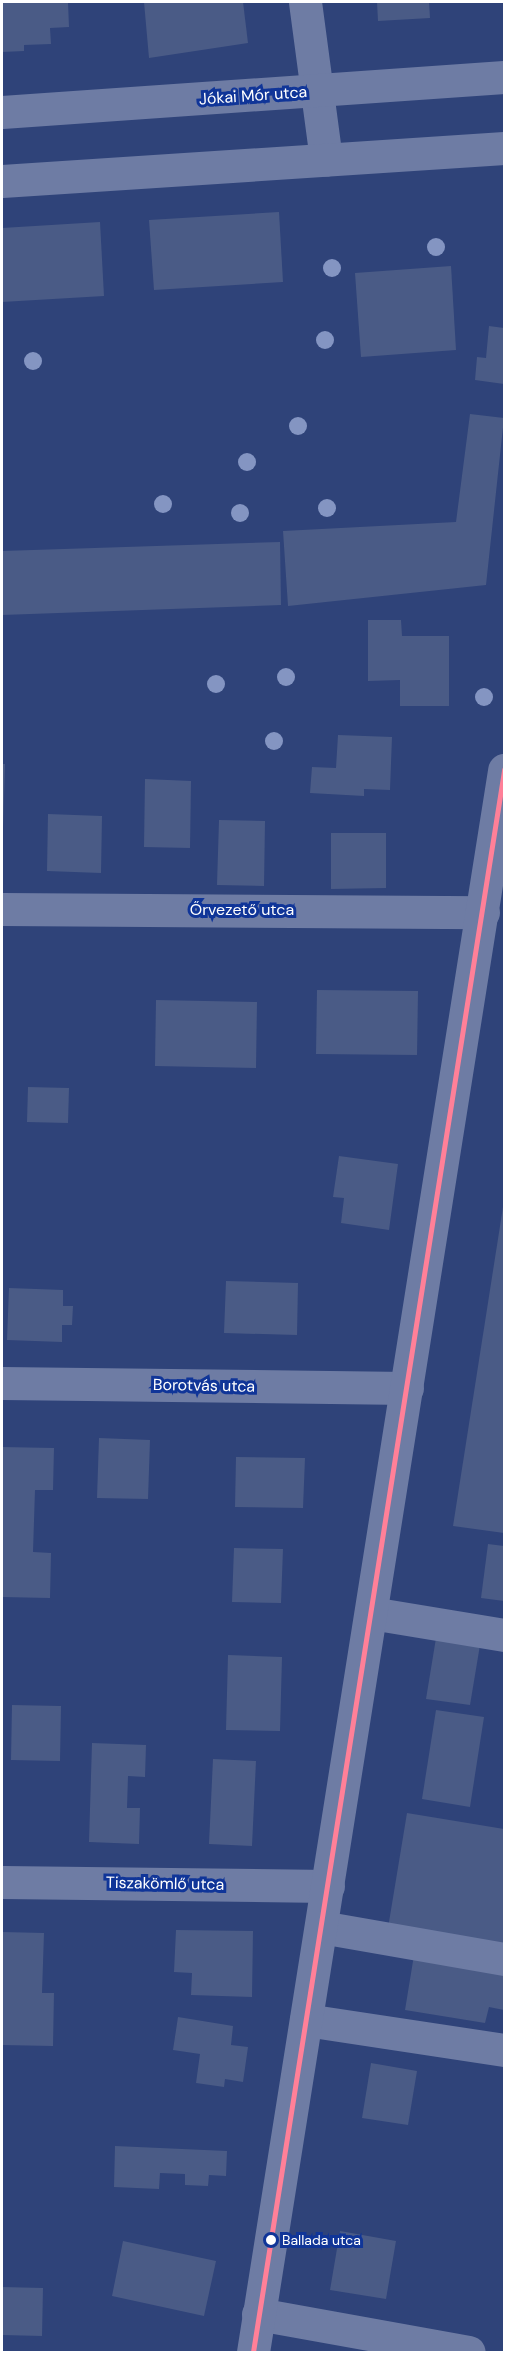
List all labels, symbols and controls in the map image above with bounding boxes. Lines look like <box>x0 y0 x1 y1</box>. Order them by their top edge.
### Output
street label: Jókai Mór utca <box>198 83 308 109</box>
street label: Őrvezető utca <box>190 900 294 920</box>
street label: Borotvás utca <box>153 1376 255 1396</box>
street label: Tiszakömlő utca <box>106 1873 224 1895</box>
place label: Ballada utca <box>282 2232 361 2248</box>
marker: Ballada utca <box>265 2234 277 2246</box>

